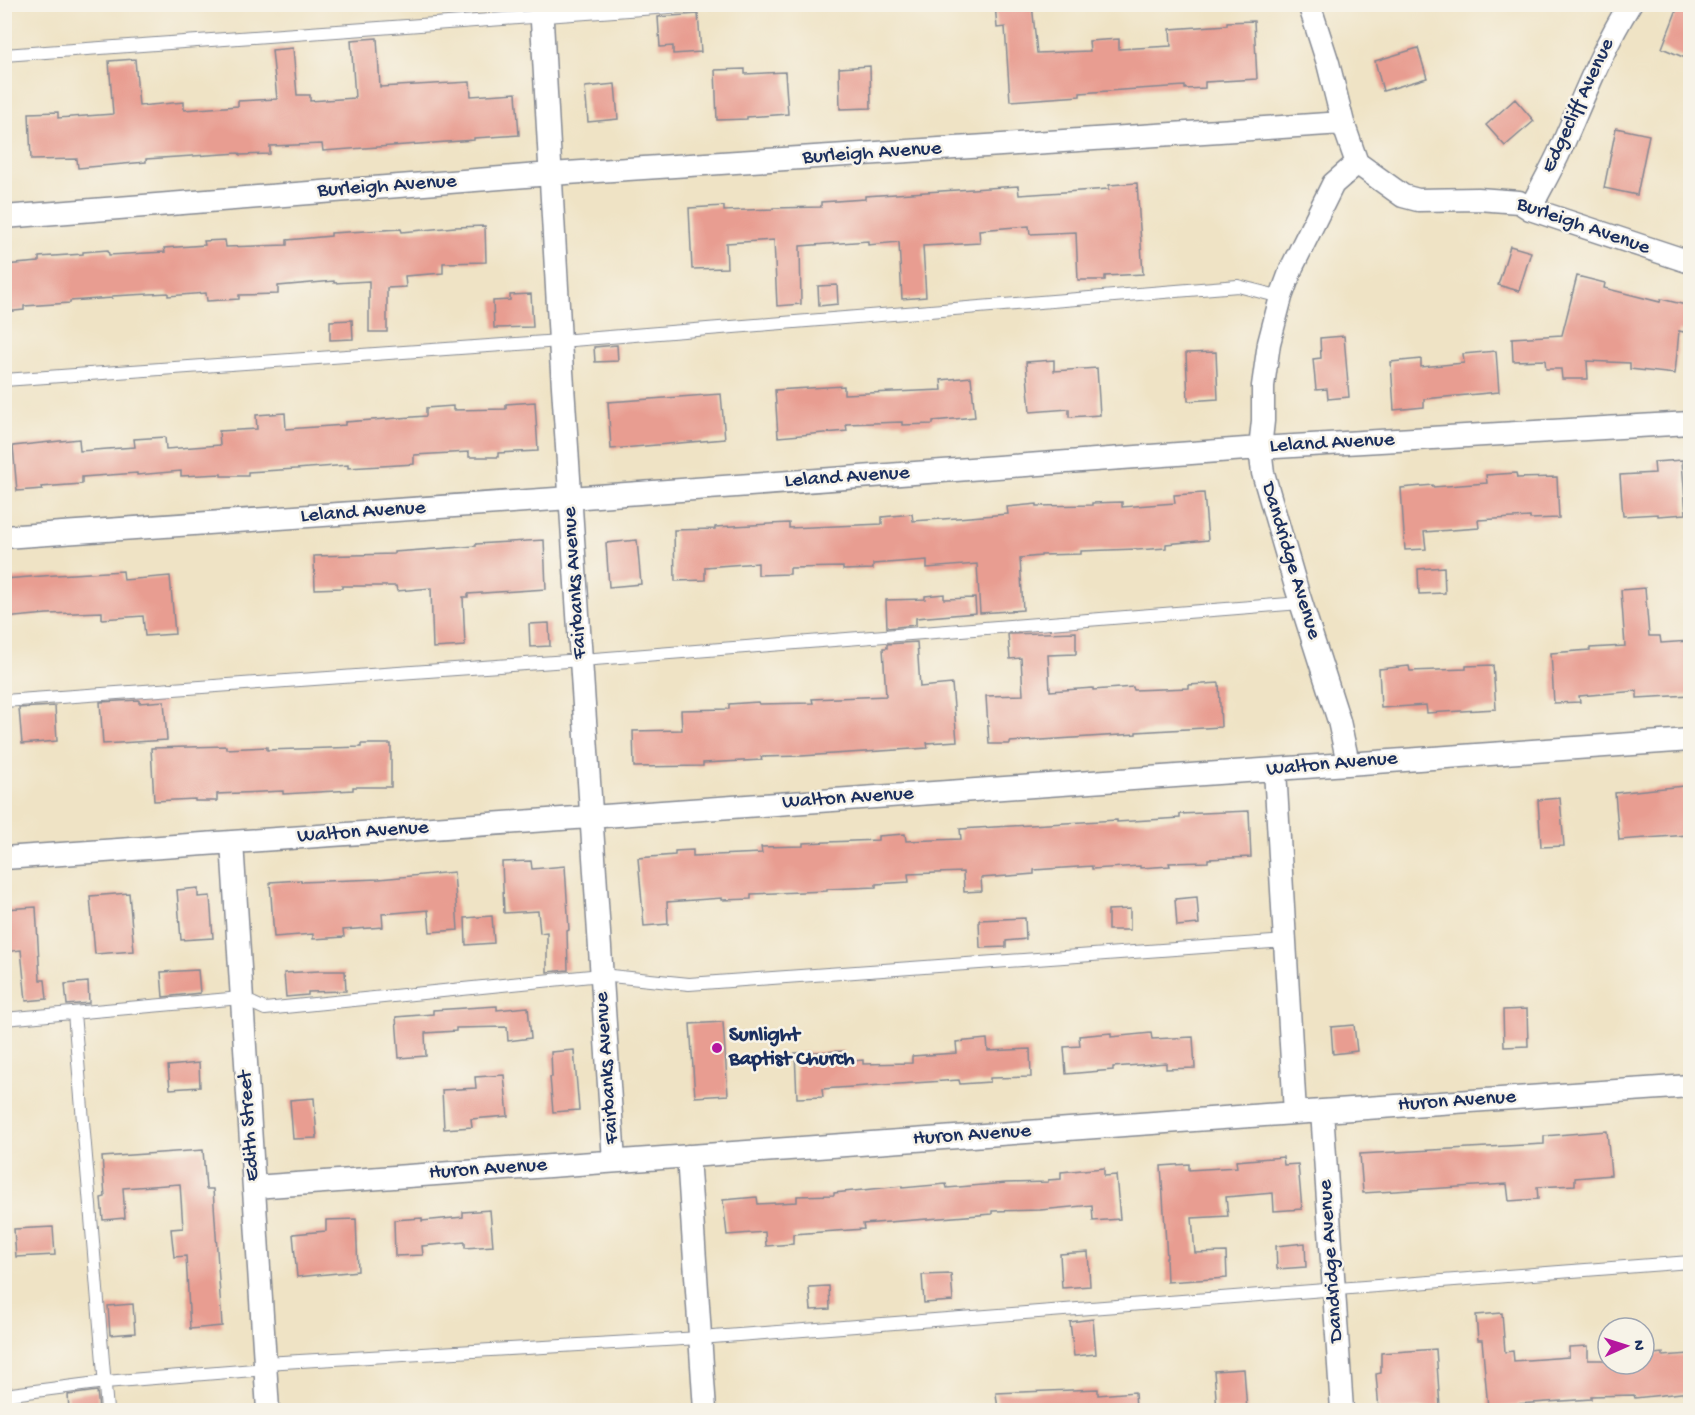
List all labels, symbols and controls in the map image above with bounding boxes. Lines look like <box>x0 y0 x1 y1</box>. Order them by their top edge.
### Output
street label: Edgecliff Avenue <box>1537 34 1622 177</box>
street label: Burleigh Avenue <box>801 137 944 171</box>
street label: Burleigh Avenue <box>316 170 459 204</box>
street label: Burleigh Avenue <box>1512 192 1654 262</box>
street label: Leland Avenue <box>1269 428 1396 460</box>
street label: Leland Avenue <box>784 461 911 495</box>
street label: Dandridge Avenue <box>1254 478 1326 644</box>
street label: Leland Avenue <box>300 496 427 530</box>
street label: Fairbanks Avenue <box>558 505 594 661</box>
street label: Walton Avenue <box>1265 747 1400 783</box>
street label: Walton Avenue <box>781 782 916 816</box>
street label: Walton Avenue <box>296 816 431 850</box>
street label: Fairbanks Avenue <box>590 990 626 1146</box>
place label: Sunlight Baptist Church <box>728 1024 855 1073</box>
marker: Sunlight Baptist Church <box>710 1041 724 1055</box>
street label: Edith Street <box>233 1067 266 1182</box>
street label: Huron Avenue <box>1397 1085 1518 1119</box>
street label: Huron Avenue <box>912 1119 1033 1153</box>
street label: Huron Avenue <box>428 1153 549 1187</box>
street label: Dandridge Avenue <box>1314 1178 1350 1345</box>
north arrow <box>1596 1316 1656 1376</box>
text: N <box>1628 1340 1647 1352</box>

